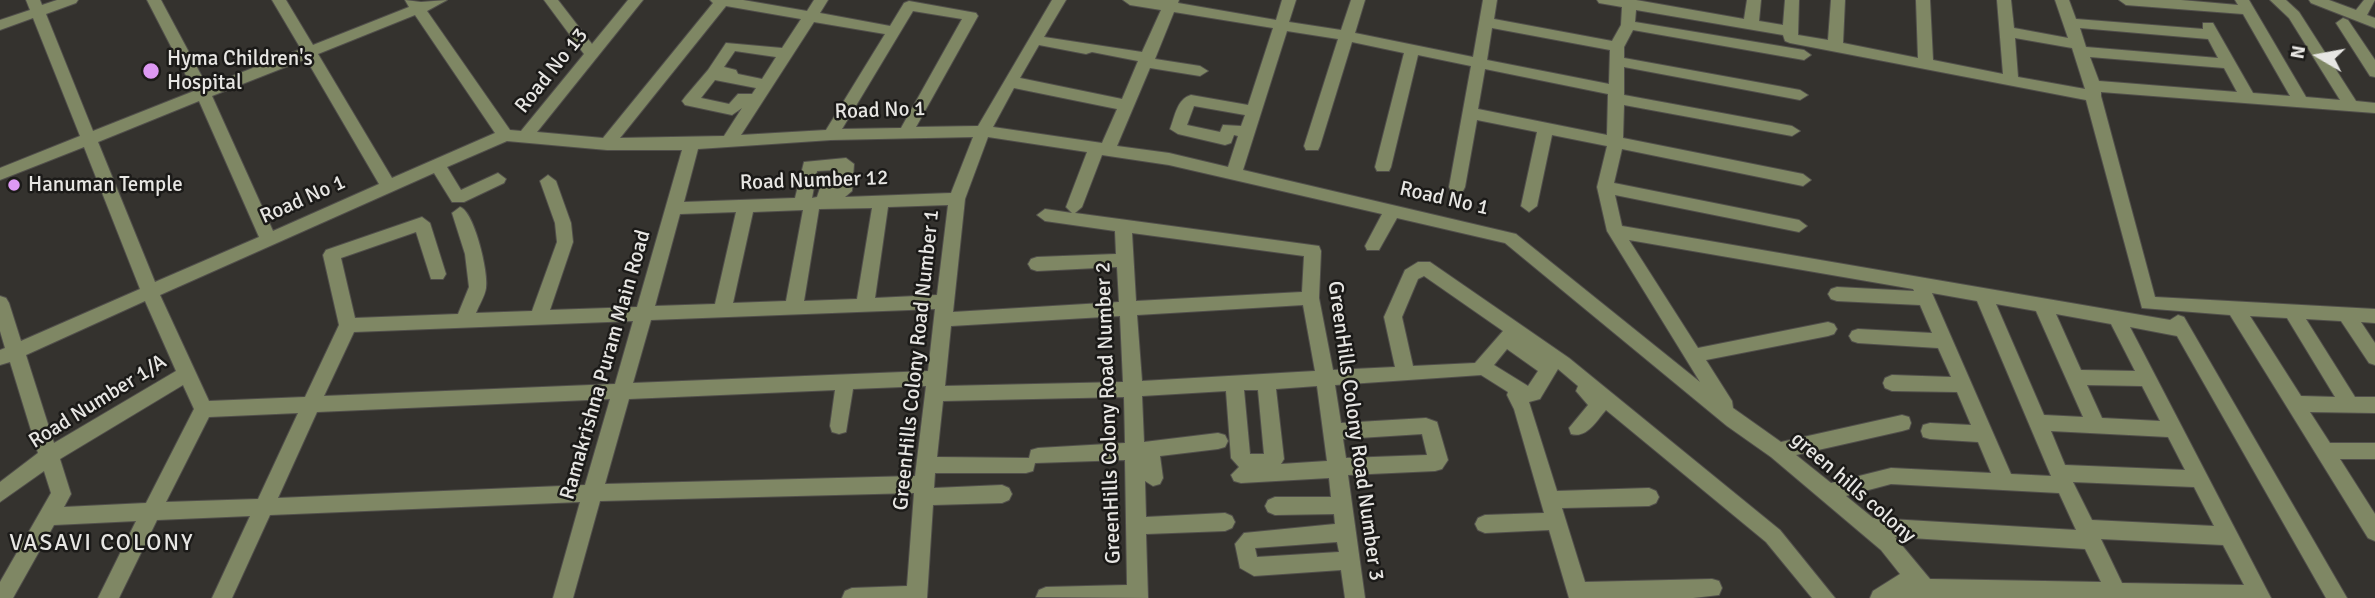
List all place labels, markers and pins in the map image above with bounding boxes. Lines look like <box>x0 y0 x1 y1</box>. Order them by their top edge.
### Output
place label: Hyma Children's Hospital <box>167 46 313 96</box>
marker: Hyma Children's Hospital <box>141 61 161 81</box>
place label: Hanuman Temple <box>28 172 183 198</box>
marker: Hanuman Temple <box>6 177 22 193</box>

